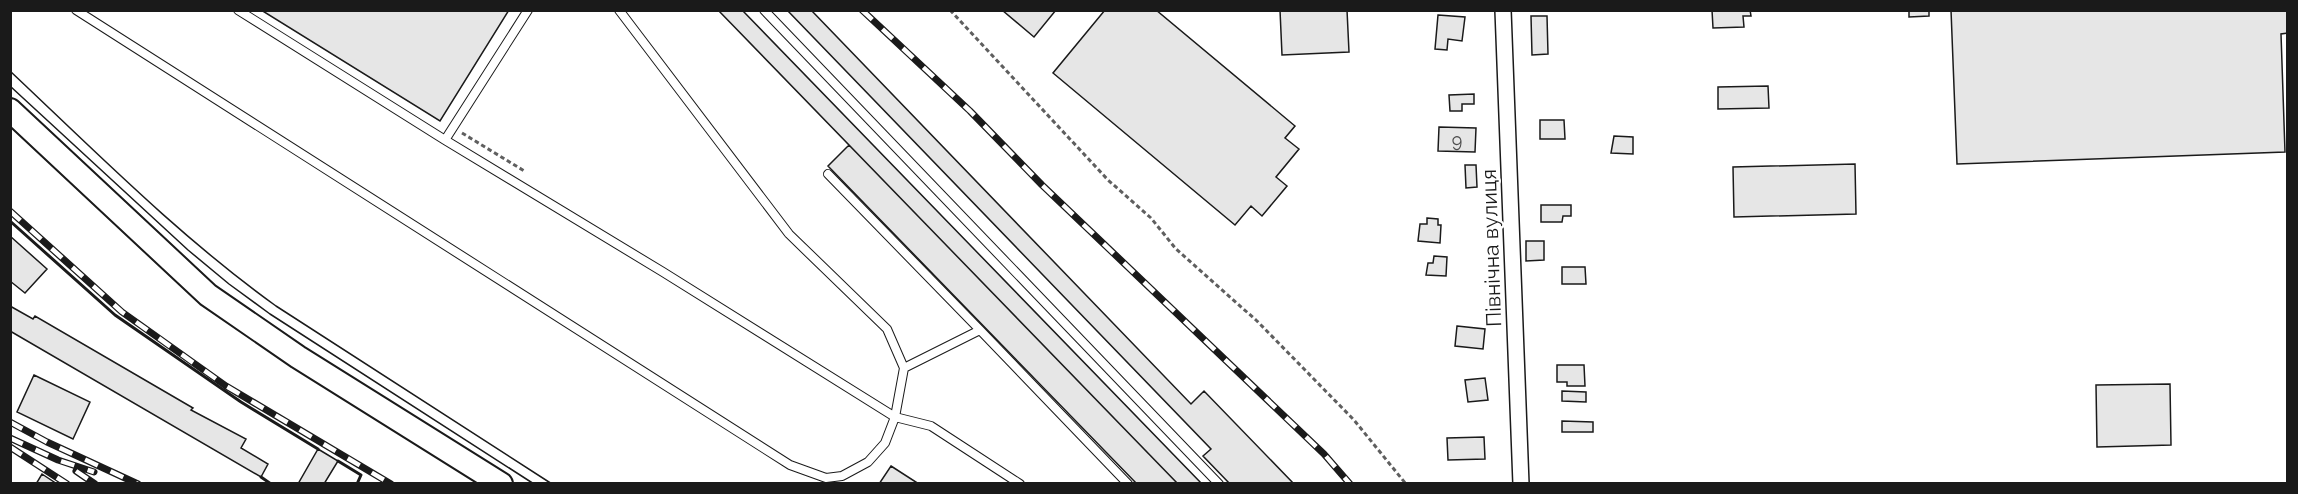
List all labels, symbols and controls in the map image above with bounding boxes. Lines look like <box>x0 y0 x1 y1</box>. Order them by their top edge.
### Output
house number: 9 <box>1452 130 1462 151</box>
street label: Північна вулиця <box>1476 169 1506 327</box>

